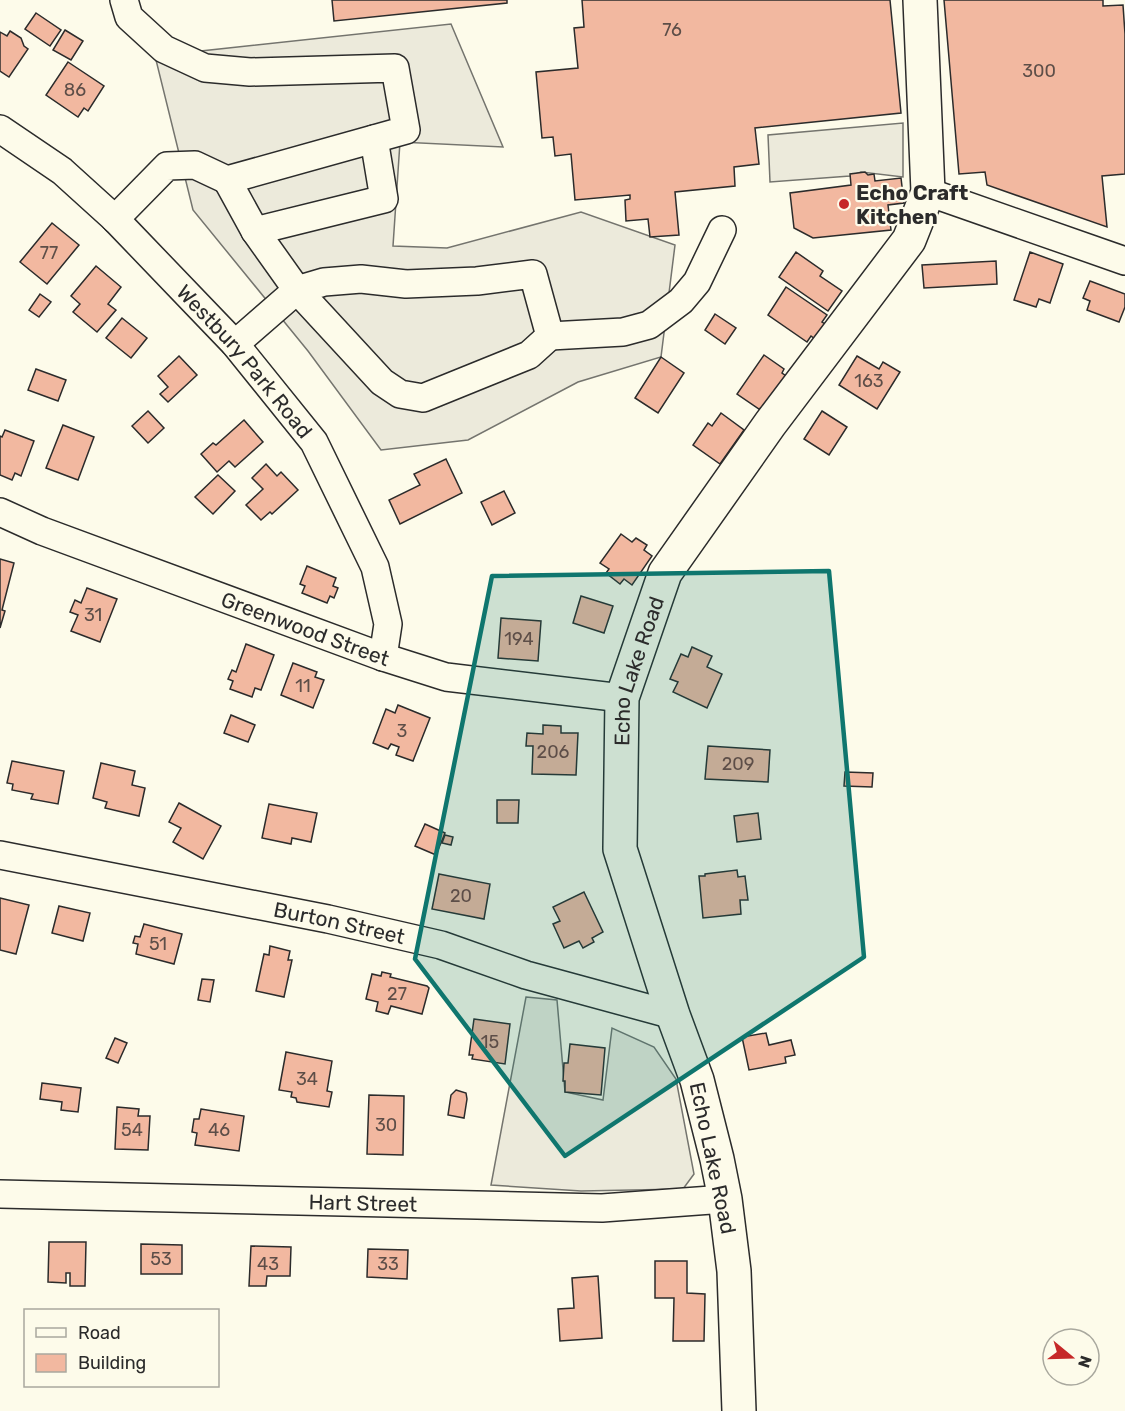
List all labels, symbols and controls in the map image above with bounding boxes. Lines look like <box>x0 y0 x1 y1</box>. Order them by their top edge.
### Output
house number: 76 <box>662 19 682 41</box>
house number: 300 <box>1022 60 1056 82</box>
house number: 86 <box>64 79 86 101</box>
place label: Echo Craft Kitchen <box>856 180 968 229</box>
marker: Echo Craft Kitchen <box>837 197 851 211</box>
house number: 77 <box>40 242 58 264</box>
street label: Westbury Park Road <box>172 279 318 443</box>
house number: 163 <box>854 370 884 392</box>
street label: Greenwood Street <box>218 586 393 671</box>
street label: Echo Lake Road <box>609 593 669 746</box>
house number: 31 <box>84 604 102 626</box>
house number: 194 <box>504 628 534 650</box>
house number: 11 <box>295 675 311 697</box>
house number: 3 <box>397 720 407 742</box>
house number: 206 <box>537 741 570 763</box>
house number: 209 <box>722 753 754 775</box>
house number: 20 <box>450 885 472 907</box>
street label: Burton Street <box>272 896 407 949</box>
house number: 51 <box>149 933 167 955</box>
house number: 27 <box>387 983 407 1005</box>
house number: 15 <box>481 1031 499 1053</box>
house number: 34 <box>296 1068 318 1090</box>
street label: Echo Lake Road <box>685 1080 741 1236</box>
house number: 30 <box>375 1114 397 1136</box>
house number: 54 <box>121 1119 143 1141</box>
house number: 46 <box>208 1119 230 1141</box>
street label: Hart Street <box>308 1189 418 1216</box>
house number: 53 <box>150 1248 172 1270</box>
house number: 43 <box>257 1253 279 1275</box>
house number: 33 <box>377 1253 399 1275</box>
legend <box>24 1309 219 1387</box>
text: Road <box>78 1322 121 1344</box>
north arrow <box>1041 1327 1101 1387</box>
text: Building <box>78 1352 146 1374</box>
text: N <box>1074 1353 1096 1370</box>

